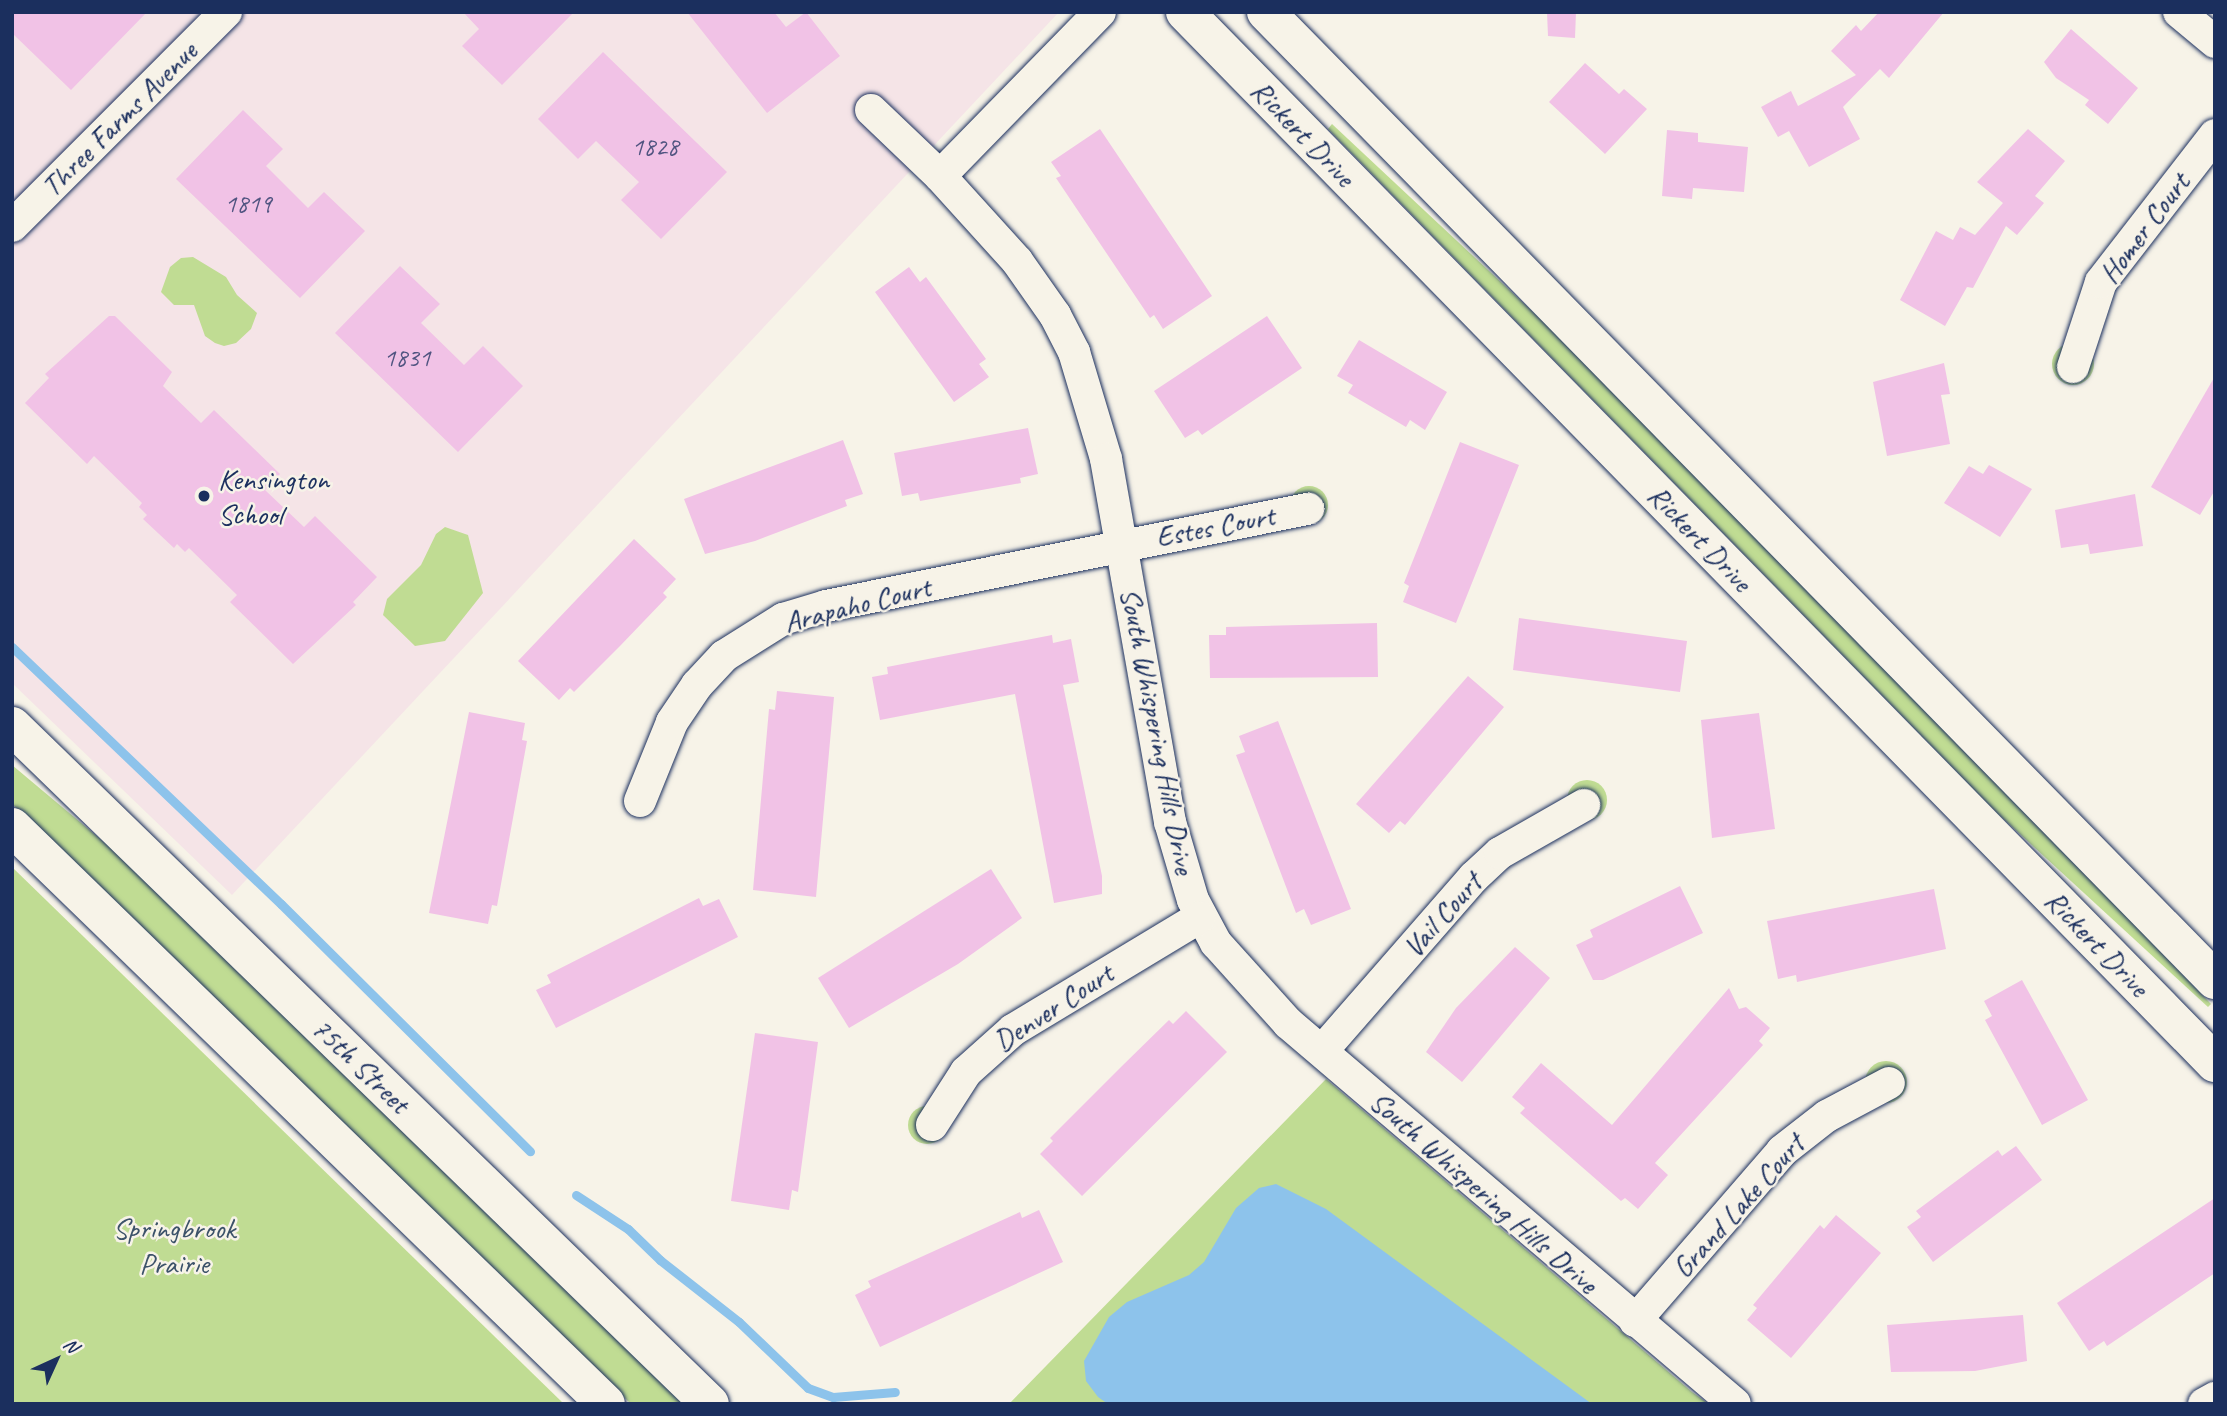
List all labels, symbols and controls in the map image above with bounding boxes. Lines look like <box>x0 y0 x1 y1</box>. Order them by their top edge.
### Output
street label: Three Farms Avenue <box>33 33 205 205</box>
street label: Rickert Drive <box>1243 72 1363 194</box>
house number: 1828 <box>632 131 678 163</box>
street label: Homer Court <box>2091 166 2197 290</box>
house number: 1819 <box>225 188 271 220</box>
house number: 1831 <box>384 342 430 374</box>
place label: Kensington School <box>218 461 329 532</box>
street label: Rickert Drive <box>1640 477 1760 599</box>
marker: Kensington School <box>196 488 212 504</box>
street label: Estes Court <box>1153 497 1277 555</box>
street label: Arapaho Court <box>780 568 934 640</box>
street label: South Whispering Hills Drive <box>1112 584 1204 878</box>
street label: Vail Court <box>1395 865 1489 965</box>
street label: Rickert Drive <box>2037 882 2157 1004</box>
street label: Denver Court <box>986 955 1120 1059</box>
street label: 75th Street <box>304 1009 418 1121</box>
street label: South Whispering Hills Drive <box>1362 1083 1606 1301</box>
street label: Grand Lake Court <box>1664 1127 1812 1285</box>
park label: Springbrook Prairie <box>113 1210 235 1280</box>
north arrow <box>21 1325 91 1395</box>
text: N <box>58 1333 83 1358</box>

